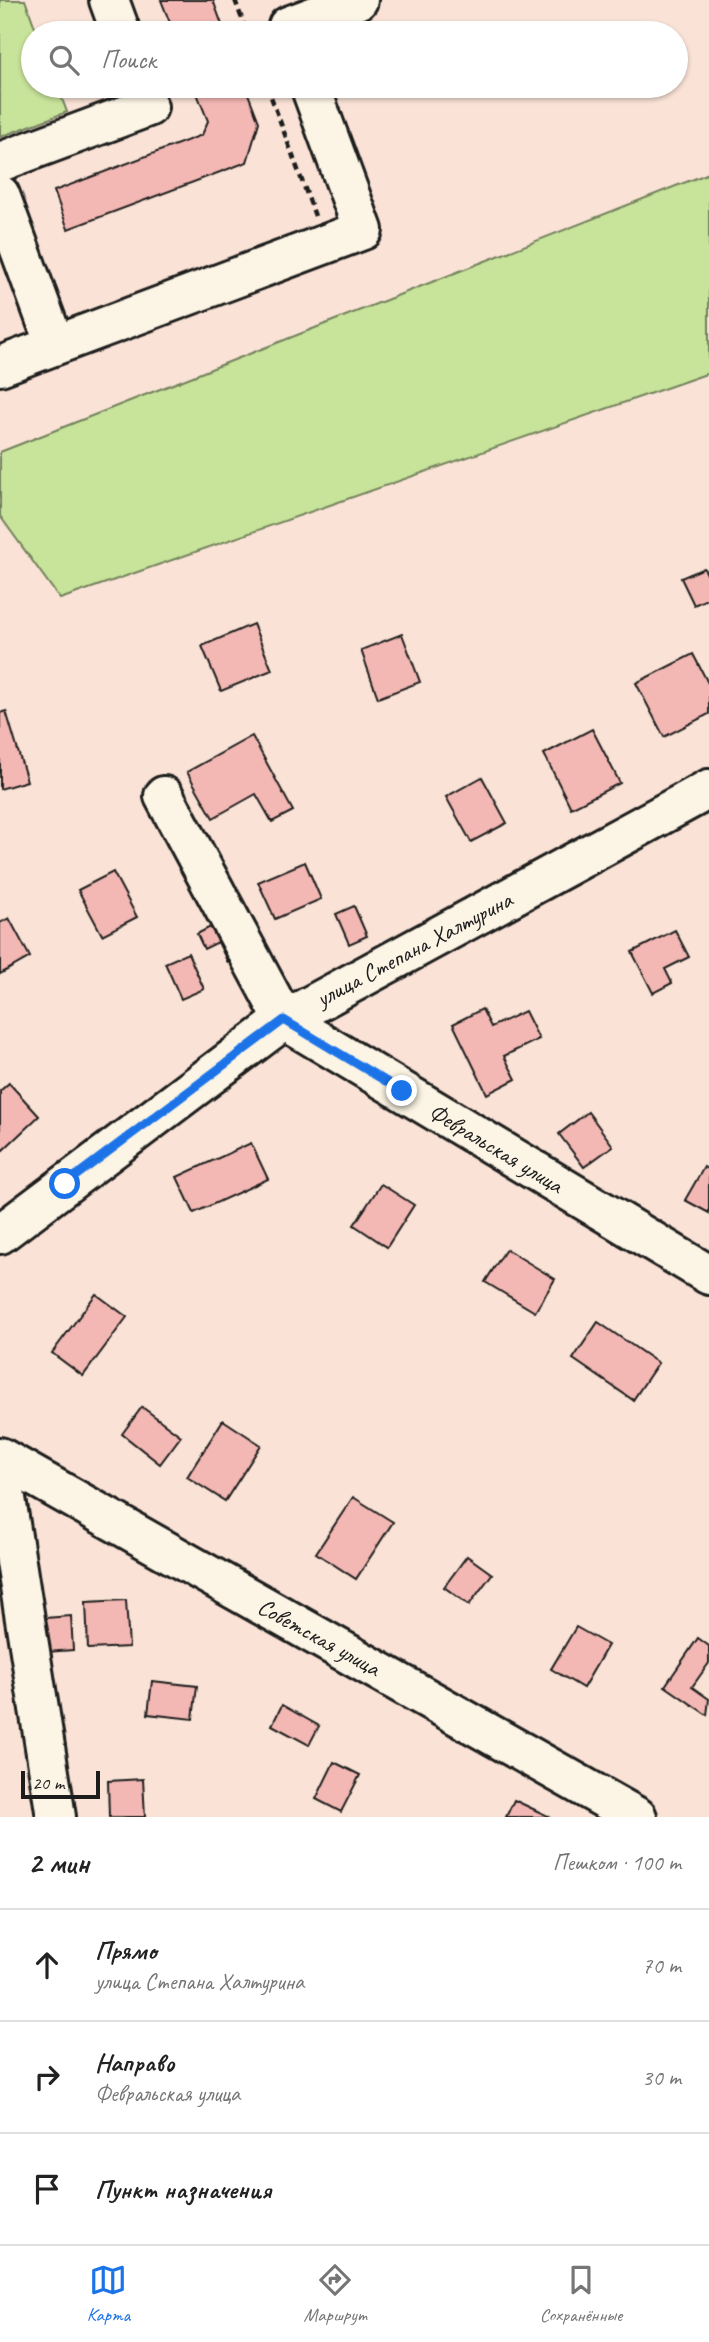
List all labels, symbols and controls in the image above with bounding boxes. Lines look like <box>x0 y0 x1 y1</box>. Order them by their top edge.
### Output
search box <box>21 21 688 98</box>
icon: search <box>45 41 83 79</box>
text: Поиск <box>101 43 156 76</box>
street label: улица Степана Халтурина <box>309 884 519 1014</box>
route end <box>386 1075 417 1106</box>
street label: Февральская улица <box>423 1096 570 1201</box>
route start <box>49 1168 80 1199</box>
street label: Советская улица <box>253 1591 387 1684</box>
scale bar <box>21 1768 100 1800</box>
text: 20 m <box>32 1771 64 1795</box>
text: 2 мин <box>28 1844 89 1882</box>
text: Пешком · 100 m <box>553 1848 681 1877</box>
text: Прямо <box>95 1934 157 1967</box>
icon: ahead <box>28 1946 66 1984</box>
text: 70 m <box>642 1951 681 1980</box>
text: улица Степана Халтурина <box>95 1967 304 1996</box>
text: Направо <box>95 2046 174 2079</box>
icon: right <box>28 2058 66 2096</box>
text: 30 m <box>642 2063 681 2092</box>
text: Февральская улица <box>95 2079 240 2108</box>
icon: arrive <box>28 2170 66 2208</box>
text: Пункт назначения <box>95 2173 271 2206</box>
tab: Карта <box>87 2261 130 2327</box>
tab: Маршрут <box>304 2261 366 2327</box>
tab: Сохранённые <box>540 2261 622 2327</box>

